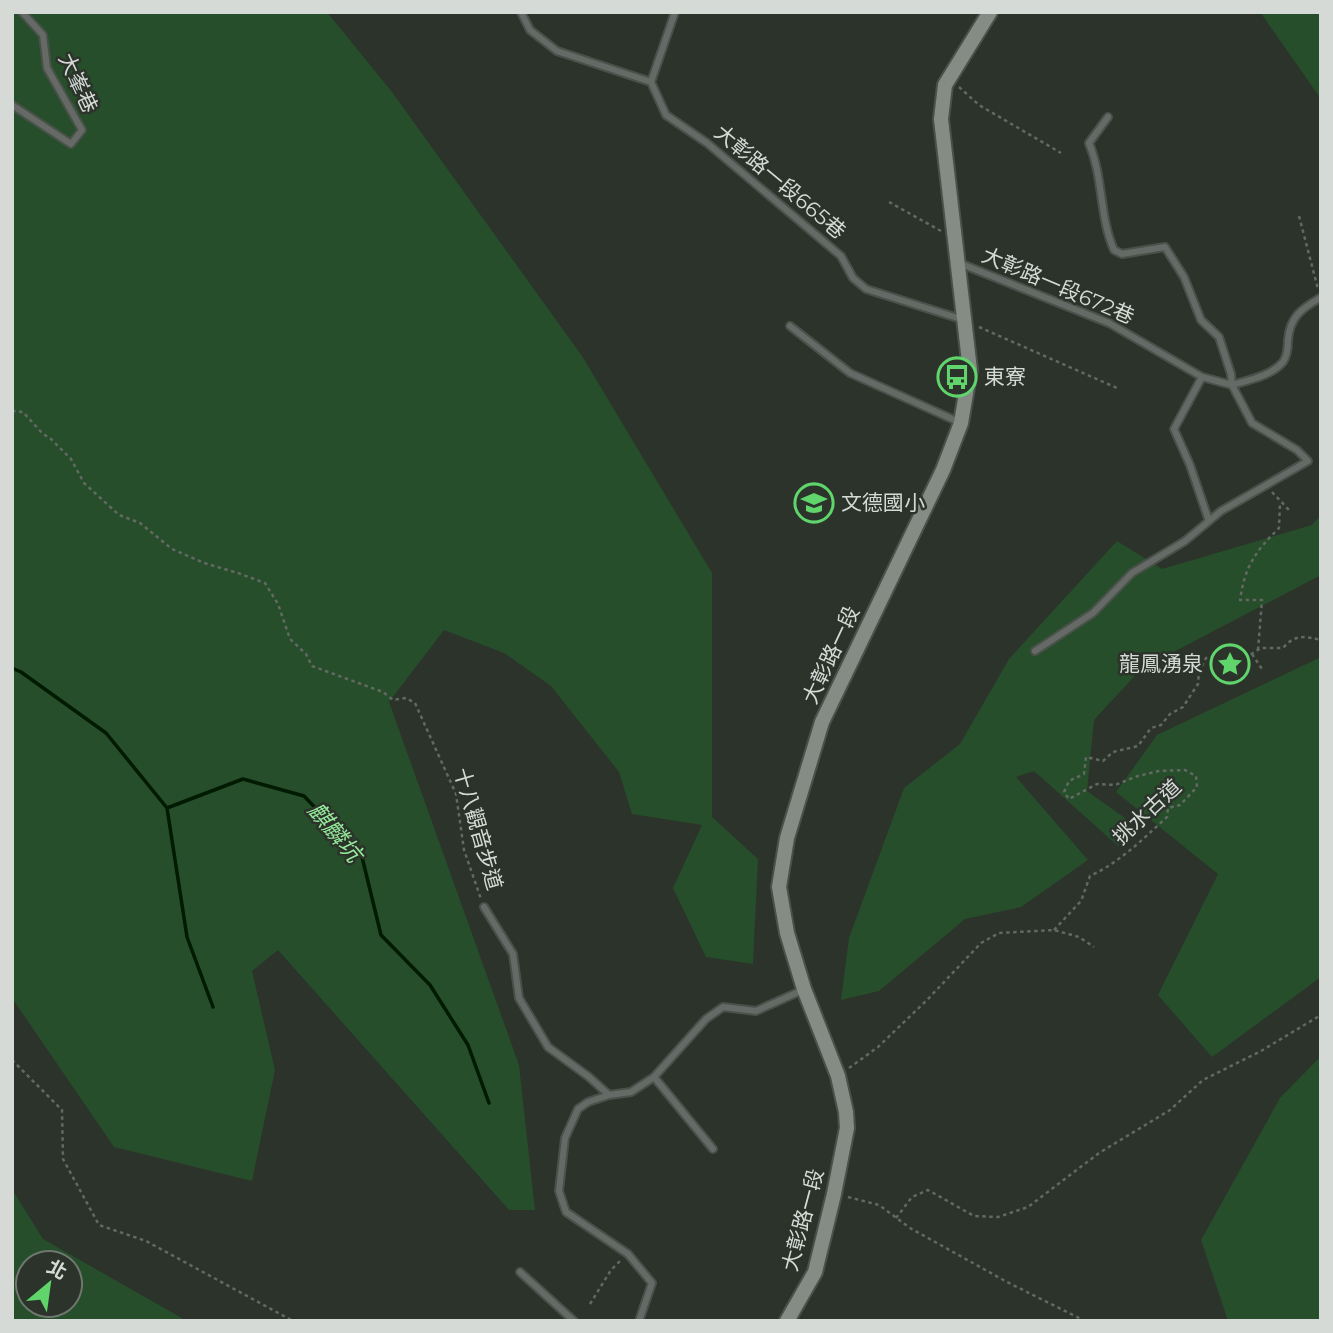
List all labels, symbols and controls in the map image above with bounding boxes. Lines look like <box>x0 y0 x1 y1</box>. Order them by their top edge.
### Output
street label: 大峯巷 <box>54 49 103 117</box>
street label: 大彰路一段665巷 <box>710 120 851 244</box>
street label: 大彰路一段672巷 <box>978 242 1138 329</box>
bus stop icon: 東寮 <box>936 356 978 398</box>
place label: 東寮 <box>984 364 1026 389</box>
school or university icon: 文德國小 <box>793 482 835 524</box>
place label: 文德國小 <box>841 490 925 515</box>
street label: 大彰路一段 <box>797 602 864 708</box>
place icon: 龍鳳湧泉 <box>1209 643 1251 685</box>
place label: 龍鳳湧泉 <box>1119 651 1203 676</box>
street label: 十八觀音步道 <box>449 765 508 893</box>
street label: 挑水古道 <box>1107 774 1186 849</box>
water label: 麒麟坑 <box>302 797 370 870</box>
street label: 大彰路一段 <box>777 1166 828 1274</box>
north arrow <box>14 1249 84 1319</box>
text: 北 <box>43 1255 71 1284</box>

